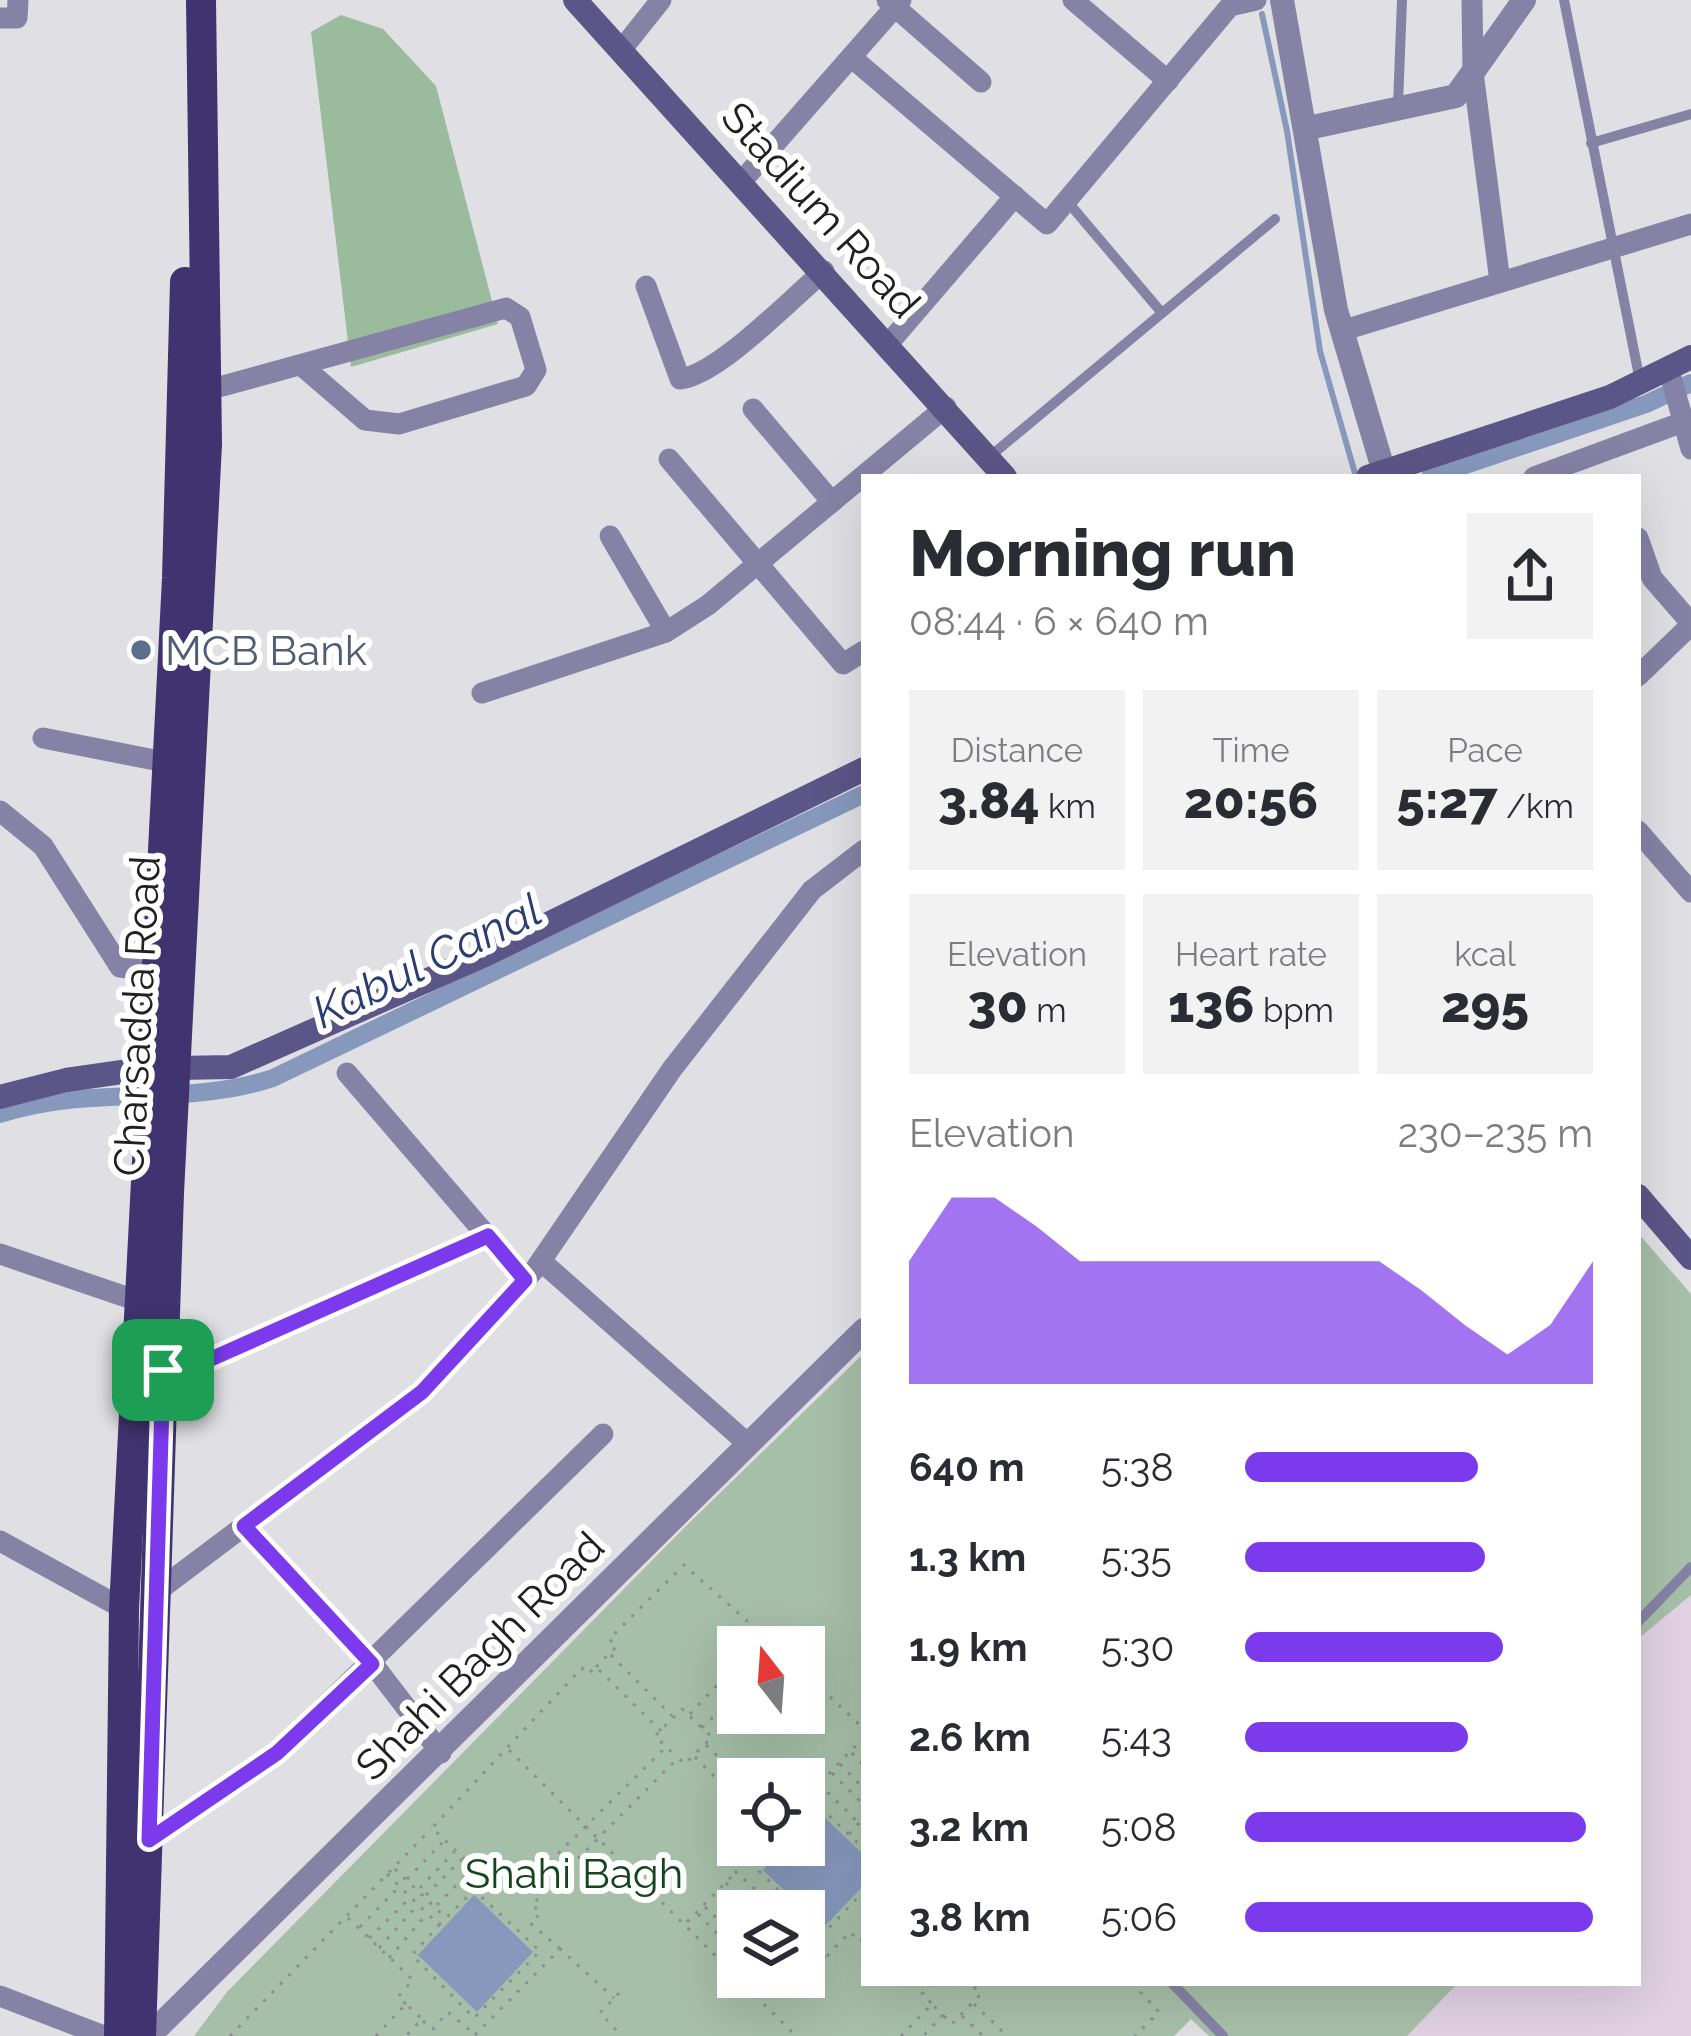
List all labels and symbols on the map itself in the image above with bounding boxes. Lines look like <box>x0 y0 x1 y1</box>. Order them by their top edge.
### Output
street label: Stadium Road <box>712 92 930 328</box>
place label: MCB Bank <box>165 626 367 675</box>
marker: MCB Bank <box>128 637 154 663</box>
street label: Charsadda Road <box>104 855 170 1177</box>
water label: Kabul Canal <box>304 883 550 1039</box>
pin <box>112 1319 214 1421</box>
street label: Shahi Bagh Road <box>346 1522 614 1790</box>
north arrow <box>717 1626 825 1734</box>
park label: Shahi Bagh <box>465 1849 683 1898</box>

